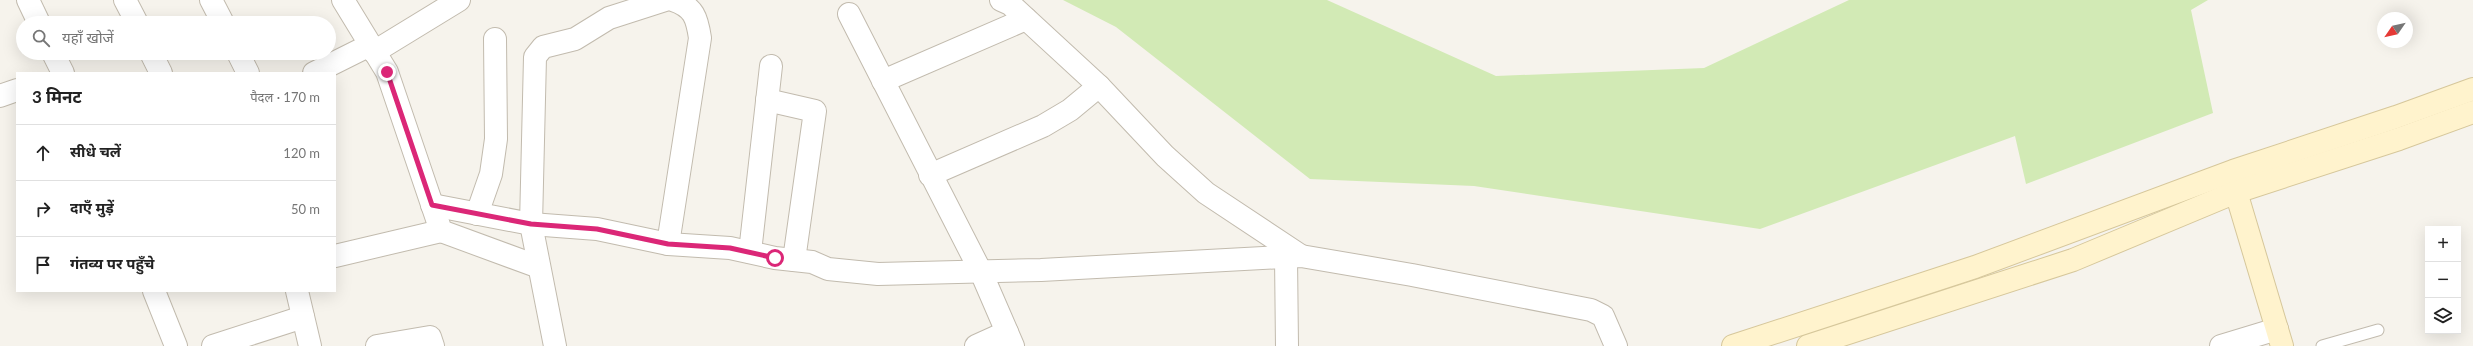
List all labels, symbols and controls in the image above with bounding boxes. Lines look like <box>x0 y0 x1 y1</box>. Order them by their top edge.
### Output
north arrow <box>2377 12 2413 48</box>
search box <box>16 16 336 60</box>
icon: search <box>30 27 52 49</box>
text: यहाँ खोजें <box>62 28 114 46</box>
route end <box>378 63 396 81</box>
text: 3 मिनट <box>32 86 82 107</box>
text: पैदल · 170 m <box>250 89 320 105</box>
icon: ahead <box>32 142 54 164</box>
text: सीधे चलें <box>70 142 121 160</box>
text: 120 m <box>283 145 320 161</box>
icon: right <box>32 198 54 220</box>
text: दाएँ मुड़ें <box>70 198 114 216</box>
text: 50 m <box>291 201 320 217</box>
map controls <box>2425 226 2461 334</box>
button: + <box>2425 226 2461 262</box>
route start <box>766 249 784 267</box>
icon: arrive <box>32 254 54 276</box>
text: गंतव्य पर पहुँचे <box>70 254 154 272</box>
button: − <box>2425 262 2461 298</box>
button: layers <box>2425 298 2461 334</box>

